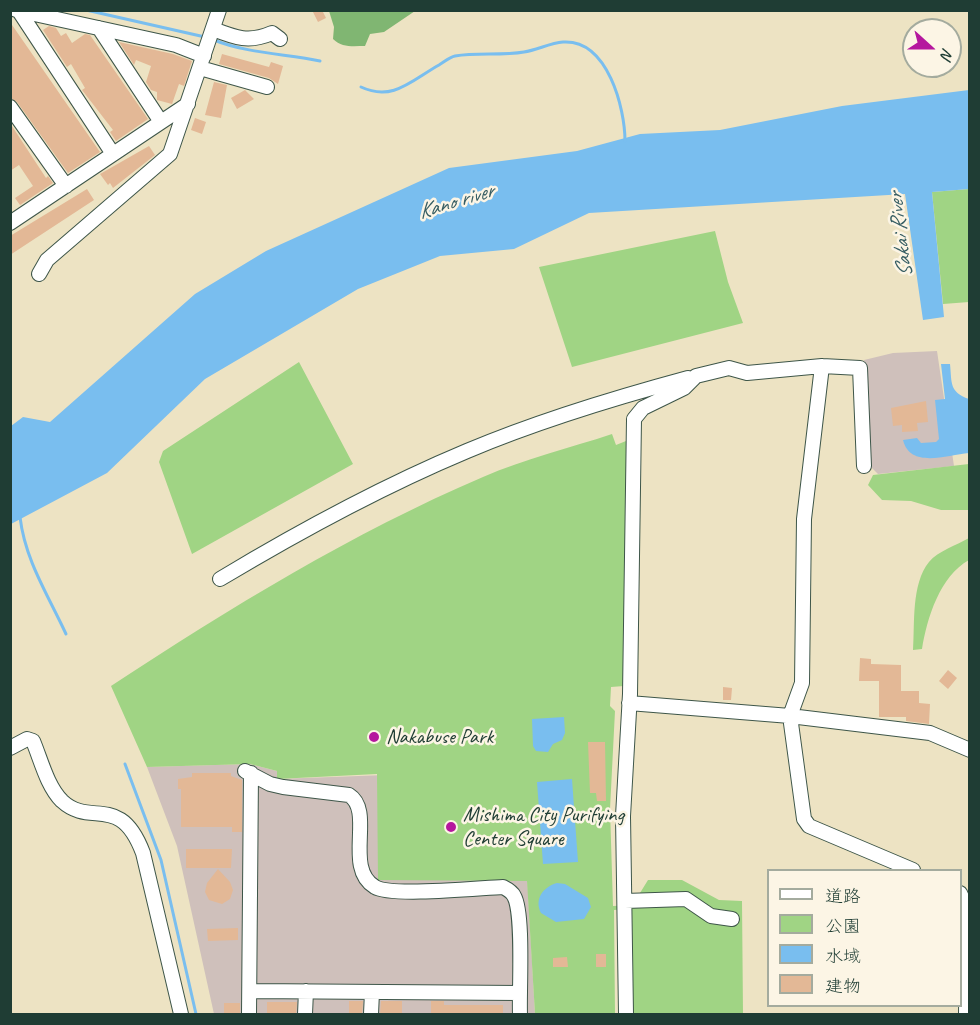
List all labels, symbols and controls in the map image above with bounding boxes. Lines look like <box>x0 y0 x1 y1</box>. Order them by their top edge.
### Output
north arrow <box>902 18 962 78</box>
text: N <box>936 46 958 62</box>
water label: Kano river <box>415 178 497 226</box>
water label: Sakai River <box>883 191 919 279</box>
place label: Nakabuse Park <box>386 724 493 750</box>
marker: Nakabuse Park <box>367 730 381 744</box>
place label: Mishima City Purifying Center Square <box>463 802 624 852</box>
marker: Mishima City Purifying Center Square <box>444 820 458 834</box>
legend <box>767 869 962 1007</box>
text: 道路 <box>825 885 861 907</box>
text: 公園 <box>825 915 861 937</box>
text: 水域 <box>825 945 861 967</box>
text: 建物 <box>825 975 861 997</box>

